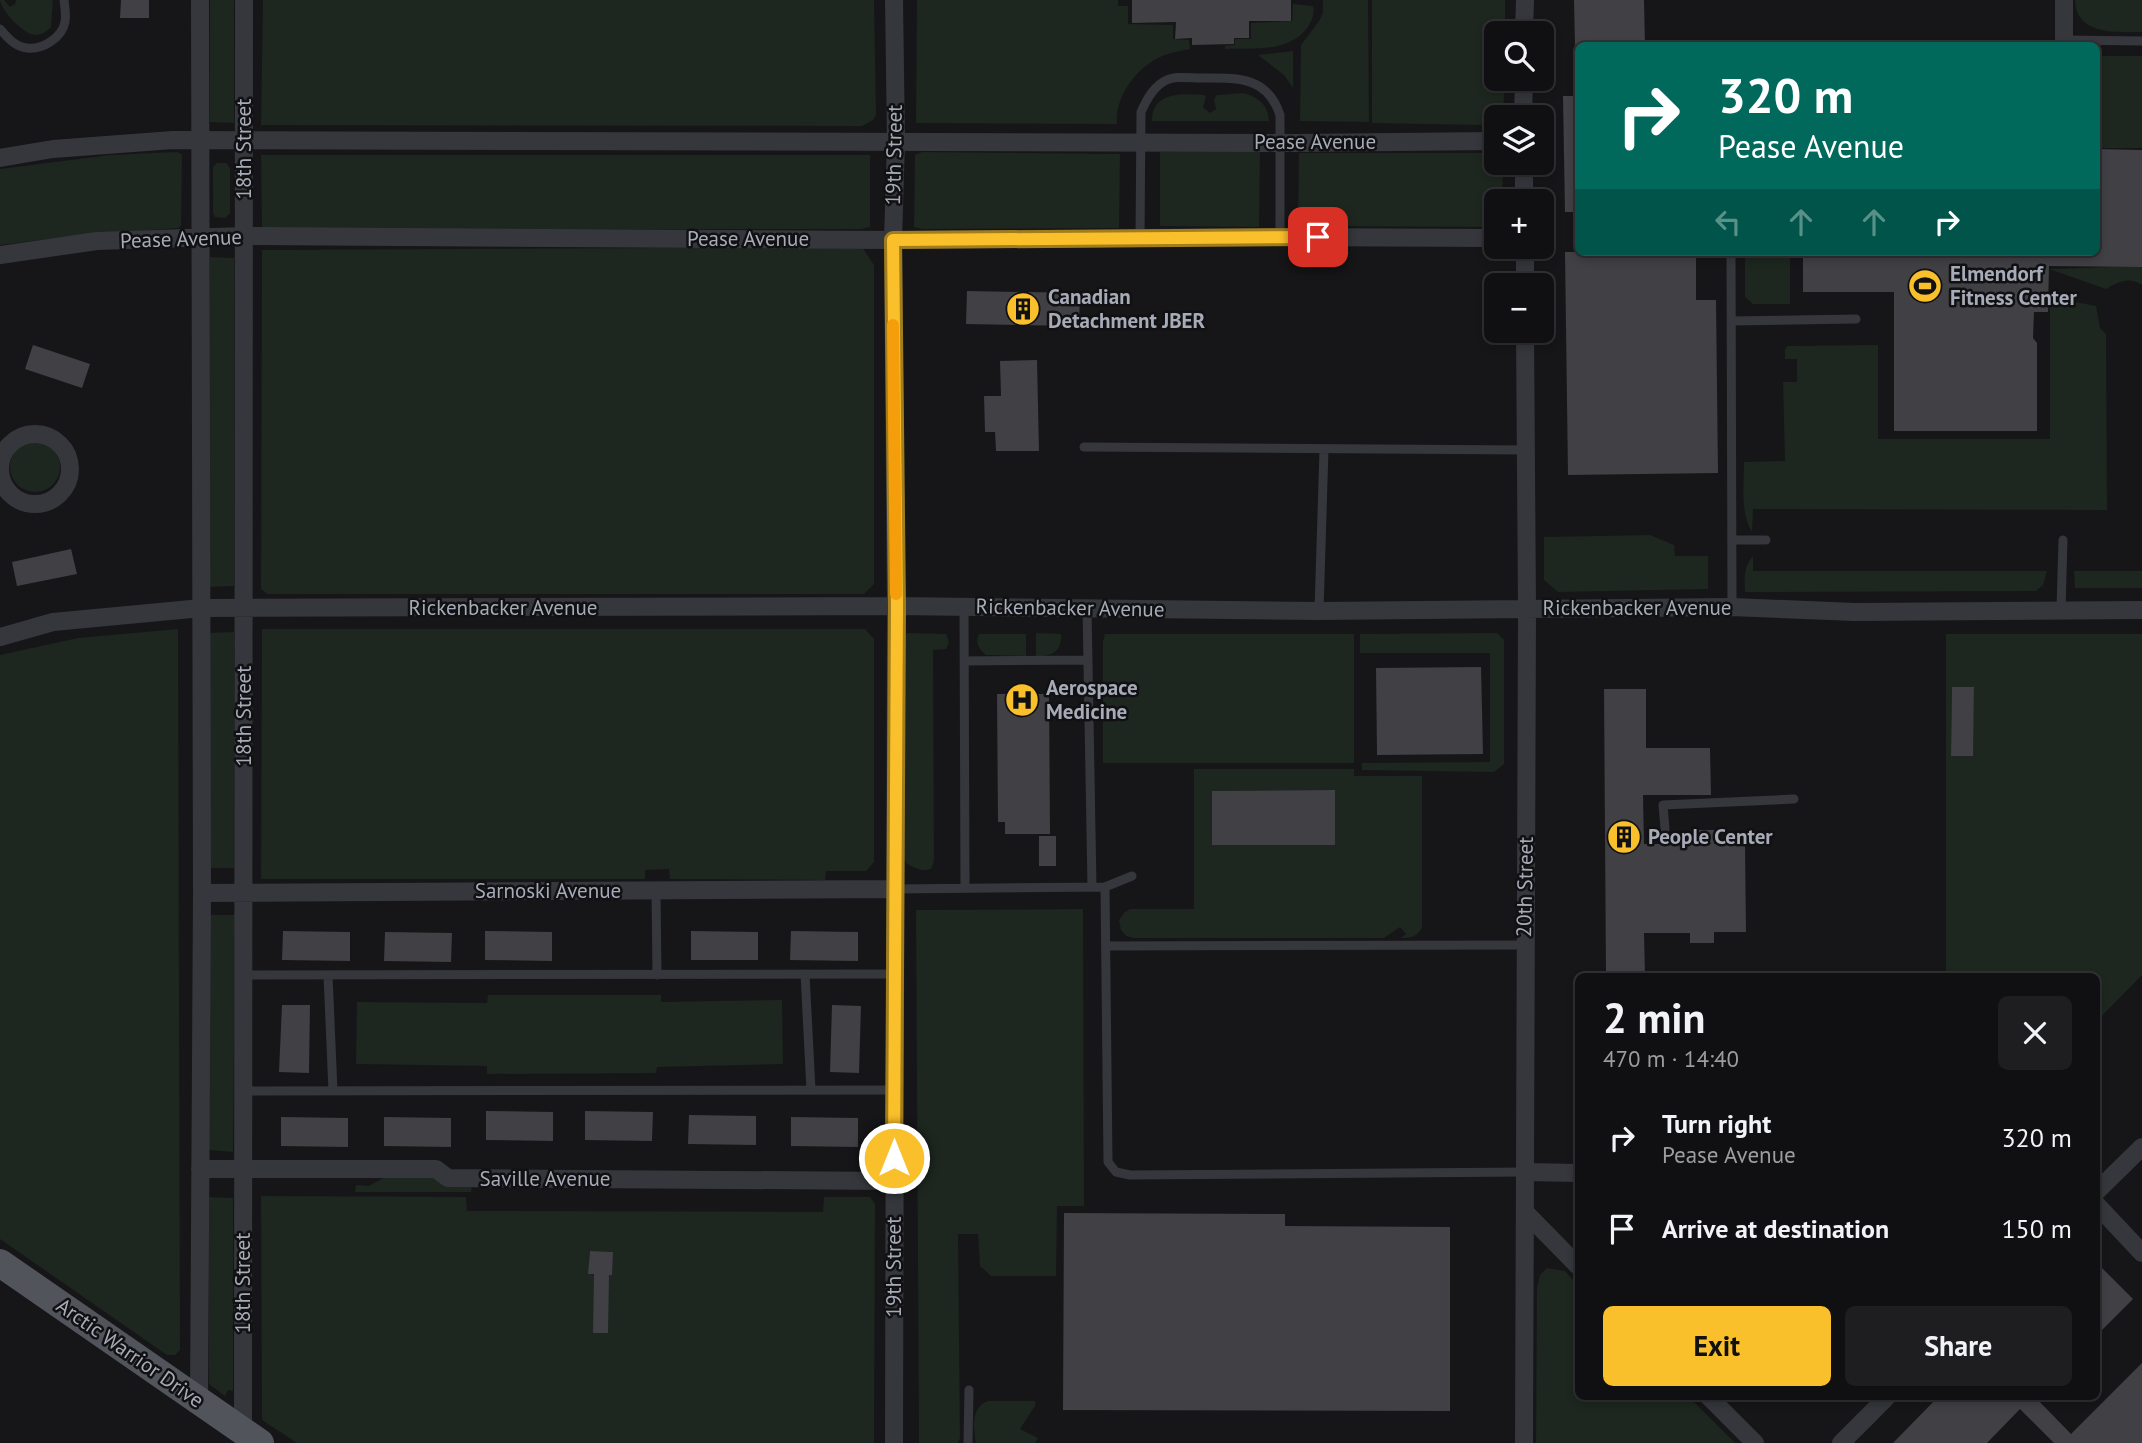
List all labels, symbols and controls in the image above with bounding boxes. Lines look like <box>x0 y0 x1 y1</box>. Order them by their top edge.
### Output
map controls <box>1484 21 1554 343</box>
button: search <box>1484 21 1554 91</box>
text: 320 m <box>1718 63 1853 127</box>
icon: right <box>1603 70 1694 161</box>
street label: 18th Street <box>230 99 257 199</box>
street label: 19th Street <box>879 104 908 206</box>
button: layers <box>1484 105 1554 175</box>
text: Pease Avenue <box>1718 125 1904 167</box>
street label: Pease Avenue <box>1254 128 1376 155</box>
button: + <box>1484 189 1554 259</box>
icon: left <box>1709 203 1747 241</box>
icon: ahead <box>1782 203 1820 241</box>
icon: ahead <box>1855 203 1893 241</box>
icon: right <box>1928 203 1966 241</box>
pin <box>1288 207 1348 267</box>
icon: arrive <box>1299 218 1337 256</box>
street label: Pease Avenue <box>120 223 242 254</box>
street label: Pease Avenue <box>687 225 809 252</box>
place label: Elmendorf Fitness Center <box>1950 260 2078 311</box>
sports icon: Elmendorf Fitness Center <box>1906 267 1944 305</box>
button: − <box>1484 273 1554 343</box>
place label: Canadian Detachment JBER <box>1048 283 1206 334</box>
building icon: Canadian Detachment JBER <box>1004 290 1042 328</box>
street label: Rickenbacker Avenue <box>975 592 1165 623</box>
street label: Rickenbacker Avenue <box>409 594 597 621</box>
street label: Rickenbacker Avenue <box>1543 594 1731 621</box>
street label: 18th Street <box>230 666 257 766</box>
place label: Aerospace Medicine <box>1046 674 1138 725</box>
hospital icon: Aerospace Medicine <box>1003 681 1041 719</box>
building icon: People Center <box>1605 818 1643 856</box>
place label: People Center <box>1648 823 1773 850</box>
street label: 20th Street <box>1510 836 1539 938</box>
street label: Sarnoski Avenue <box>475 877 621 904</box>
text: 2 min <box>1603 990 1705 1045</box>
button: close <box>1998 996 2072 1070</box>
text: 470 m · 14:40 <box>1603 1044 1739 1073</box>
text: Turn right <box>1662 1107 1771 1140</box>
icon: right <box>1603 1119 1641 1157</box>
position arrow <box>857 1121 931 1195</box>
text: 320 m <box>2001 1121 2072 1154</box>
text: Pease Avenue <box>1662 1140 1796 1169</box>
street label: Saville Avenue <box>480 1165 610 1192</box>
icon: arrive <box>1603 1210 1641 1248</box>
text: Arrive at destination <box>1662 1212 1889 1245</box>
text: 150 m <box>2001 1212 2072 1245</box>
street label: 19th Street <box>880 1217 907 1317</box>
street label: 18th Street <box>229 1233 256 1333</box>
street label: Arctic Warrior Drive <box>51 1292 209 1413</box>
button: Exit <box>1603 1306 1831 1386</box>
button: Share <box>1845 1306 2072 1386</box>

